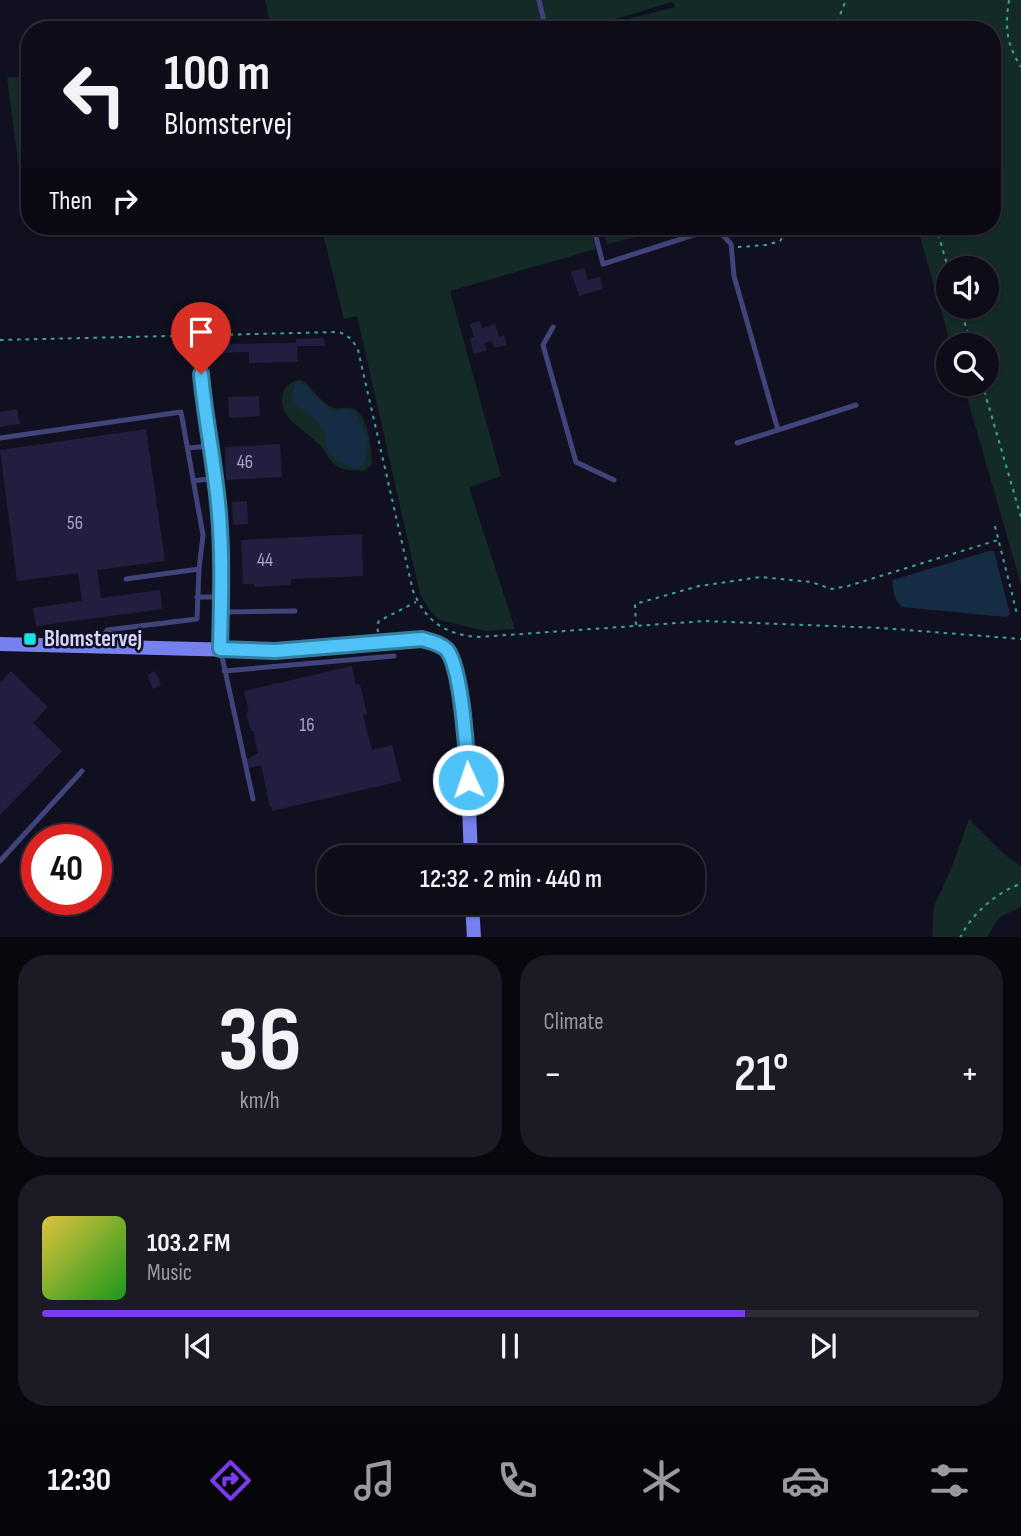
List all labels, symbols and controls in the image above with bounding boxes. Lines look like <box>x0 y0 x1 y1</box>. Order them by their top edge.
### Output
text: 100 m <box>164 45 270 104</box>
icon: left <box>49 49 140 140</box>
text: Blomstervej <box>164 105 292 144</box>
icon: right <box>106 182 144 220</box>
text: Then <box>49 186 92 217</box>
map controls <box>936 256 999 396</box>
button: sound <box>936 256 999 319</box>
pin <box>171 302 231 374</box>
icon: arrive <box>182 313 220 351</box>
button: search <box>936 333 999 396</box>
house number: 46 <box>237 451 253 474</box>
house number: 56 <box>67 512 83 535</box>
house number: 44 <box>257 549 273 572</box>
place label: Blomstervej <box>44 625 142 653</box>
marker: Blomstervej <box>22 631 38 647</box>
house number: 16 <box>300 714 314 737</box>
position arrow <box>431 743 505 817</box>
speed limit sign: 40 <box>21 824 112 915</box>
text: 12:32 · 2 min · 440 m <box>420 864 602 895</box>
text: 36 <box>218 987 302 1096</box>
text: Climate <box>544 1008 603 1036</box>
text: 21° <box>734 1043 789 1106</box>
text: − <box>544 1052 562 1097</box>
text: + <box>960 1052 979 1097</box>
text: km/h <box>240 1087 280 1115</box>
text: 103.2 FM <box>147 1228 230 1259</box>
text: Music <box>147 1259 192 1287</box>
icon: previous <box>179 1327 217 1365</box>
icon: pause <box>491 1327 529 1365</box>
icon: next <box>804 1327 842 1365</box>
icon: directions <box>206 1456 255 1505</box>
icon: music <box>350 1456 399 1505</box>
icon: phone <box>493 1456 542 1505</box>
icon: climate <box>637 1456 686 1505</box>
icon: car <box>781 1456 830 1505</box>
icon: filters <box>925 1456 974 1505</box>
text: 12:30 <box>47 1461 111 1500</box>

